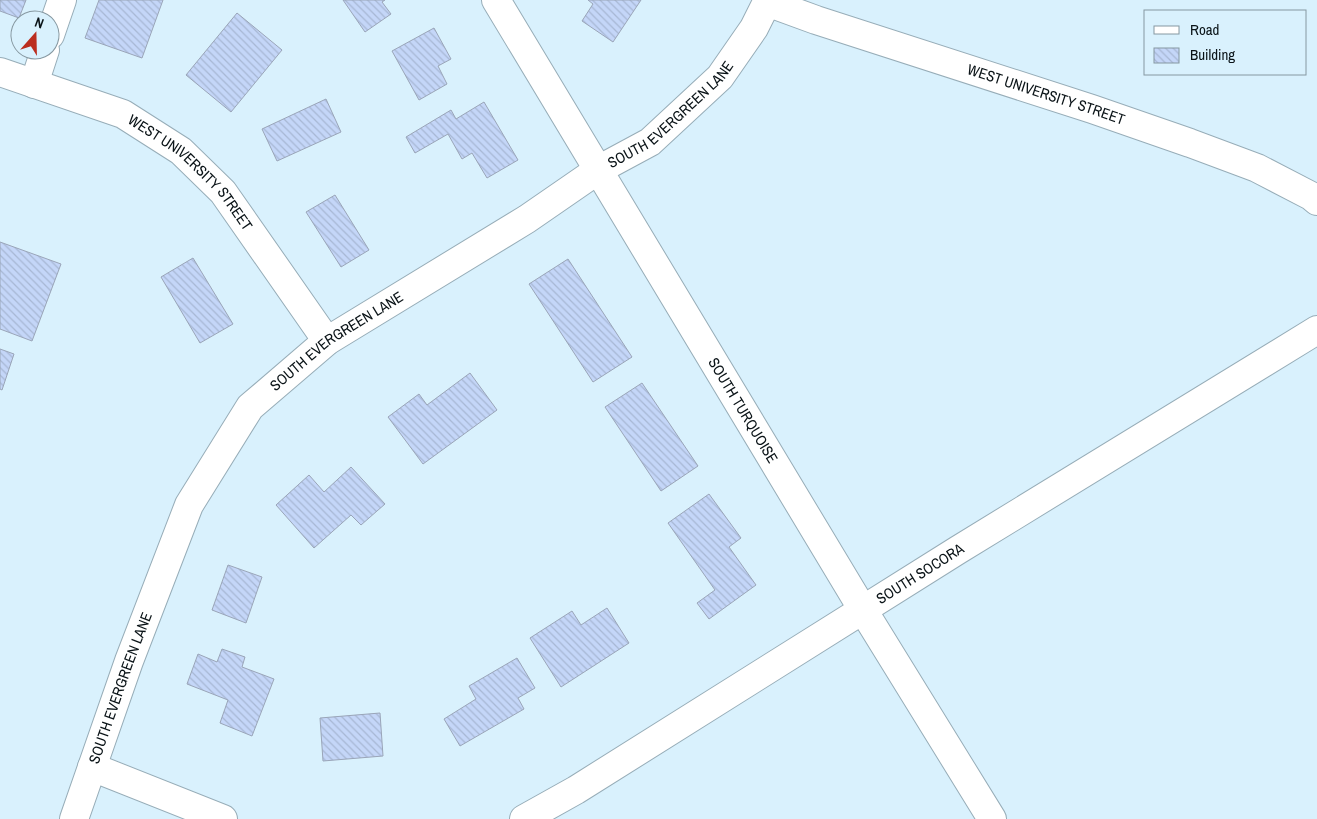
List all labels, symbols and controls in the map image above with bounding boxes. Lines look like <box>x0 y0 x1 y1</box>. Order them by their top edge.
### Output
north arrow <box>10 10 60 60</box>
legend <box>1144 10 1307 75</box>
text: N <box>32 13 46 33</box>
text: Road <box>1190 19 1219 40</box>
text: Building <box>1190 44 1235 65</box>
street label: SOUTH EVERGREEN LANE <box>604 57 738 173</box>
street label: WEST UNIVERSITY STREET <box>965 58 1128 130</box>
street label: WEST UNIVERSITY STREET <box>124 109 258 235</box>
street label: SOUTH EVERGREEN LANE <box>265 286 407 395</box>
street label: SOUTH TURQUOISE <box>704 354 783 467</box>
street label: SOUTH SOCORA <box>872 537 968 609</box>
street label: SOUTH EVERGREEN LANE <box>83 609 157 766</box>

